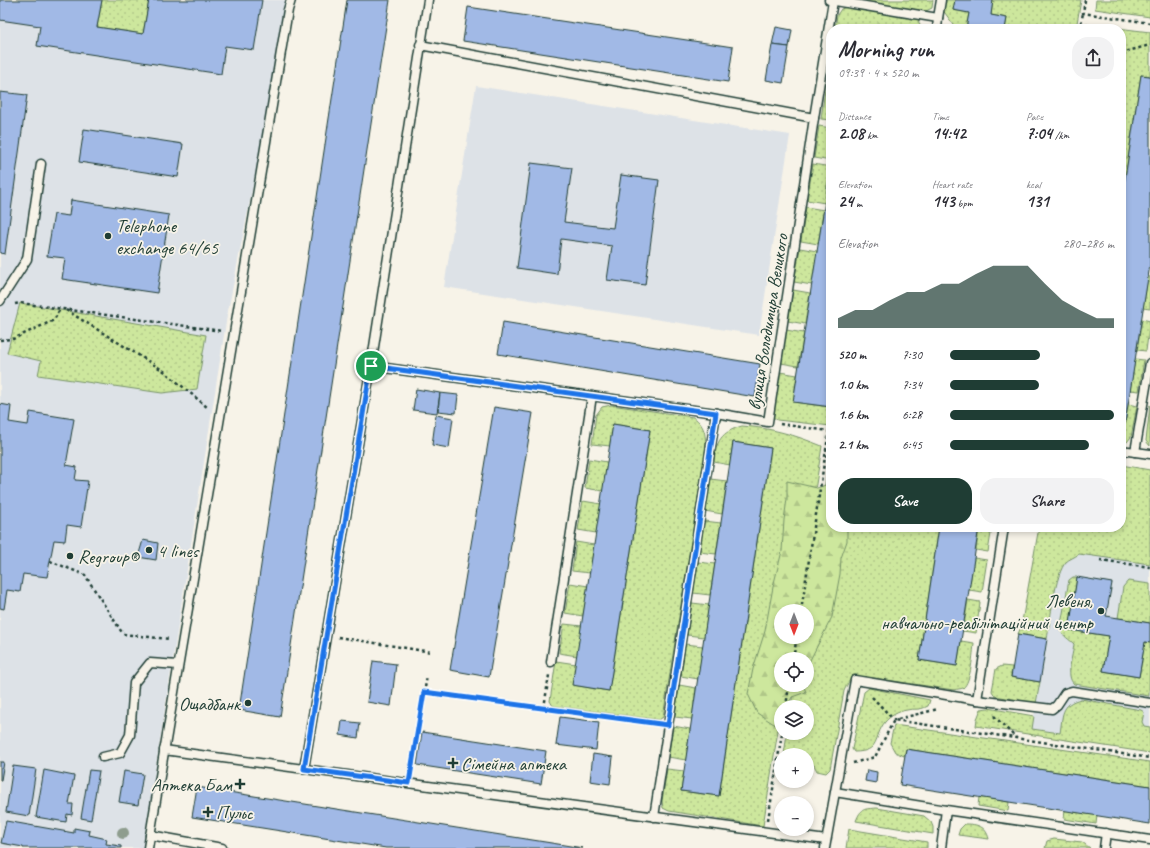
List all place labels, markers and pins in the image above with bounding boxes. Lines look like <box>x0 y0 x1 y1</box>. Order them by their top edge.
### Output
place label: Telephone exchange 64/65 <box>116 214 220 260</box>
marker: Telephone exchange 64/65 <box>103 231 113 241</box>
pin <box>354 349 388 383</box>
place label: 4 lines <box>157 539 200 563</box>
place label: Regroup® <box>78 545 141 569</box>
marker: 4 lines <box>144 545 154 555</box>
marker: Regroup® <box>65 551 75 561</box>
place label: Левеня, навчально-реабілітаційний центр <box>881 589 1094 635</box>
marker: Левеня, навчально-реабілітаційний центр <box>1096 606 1106 616</box>
place label: Ощадбанк <box>179 692 242 716</box>
marker: Ощадбанк <box>243 698 253 708</box>
place label: Сімейна аптека <box>461 752 568 776</box>
marker: Сімейна аптека <box>448 758 458 768</box>
place label: Аптека Бам <box>151 773 233 797</box>
marker: Аптека Бам <box>235 779 245 789</box>
place label: Пульс <box>216 801 254 825</box>
marker: Пульс <box>203 807 213 817</box>

